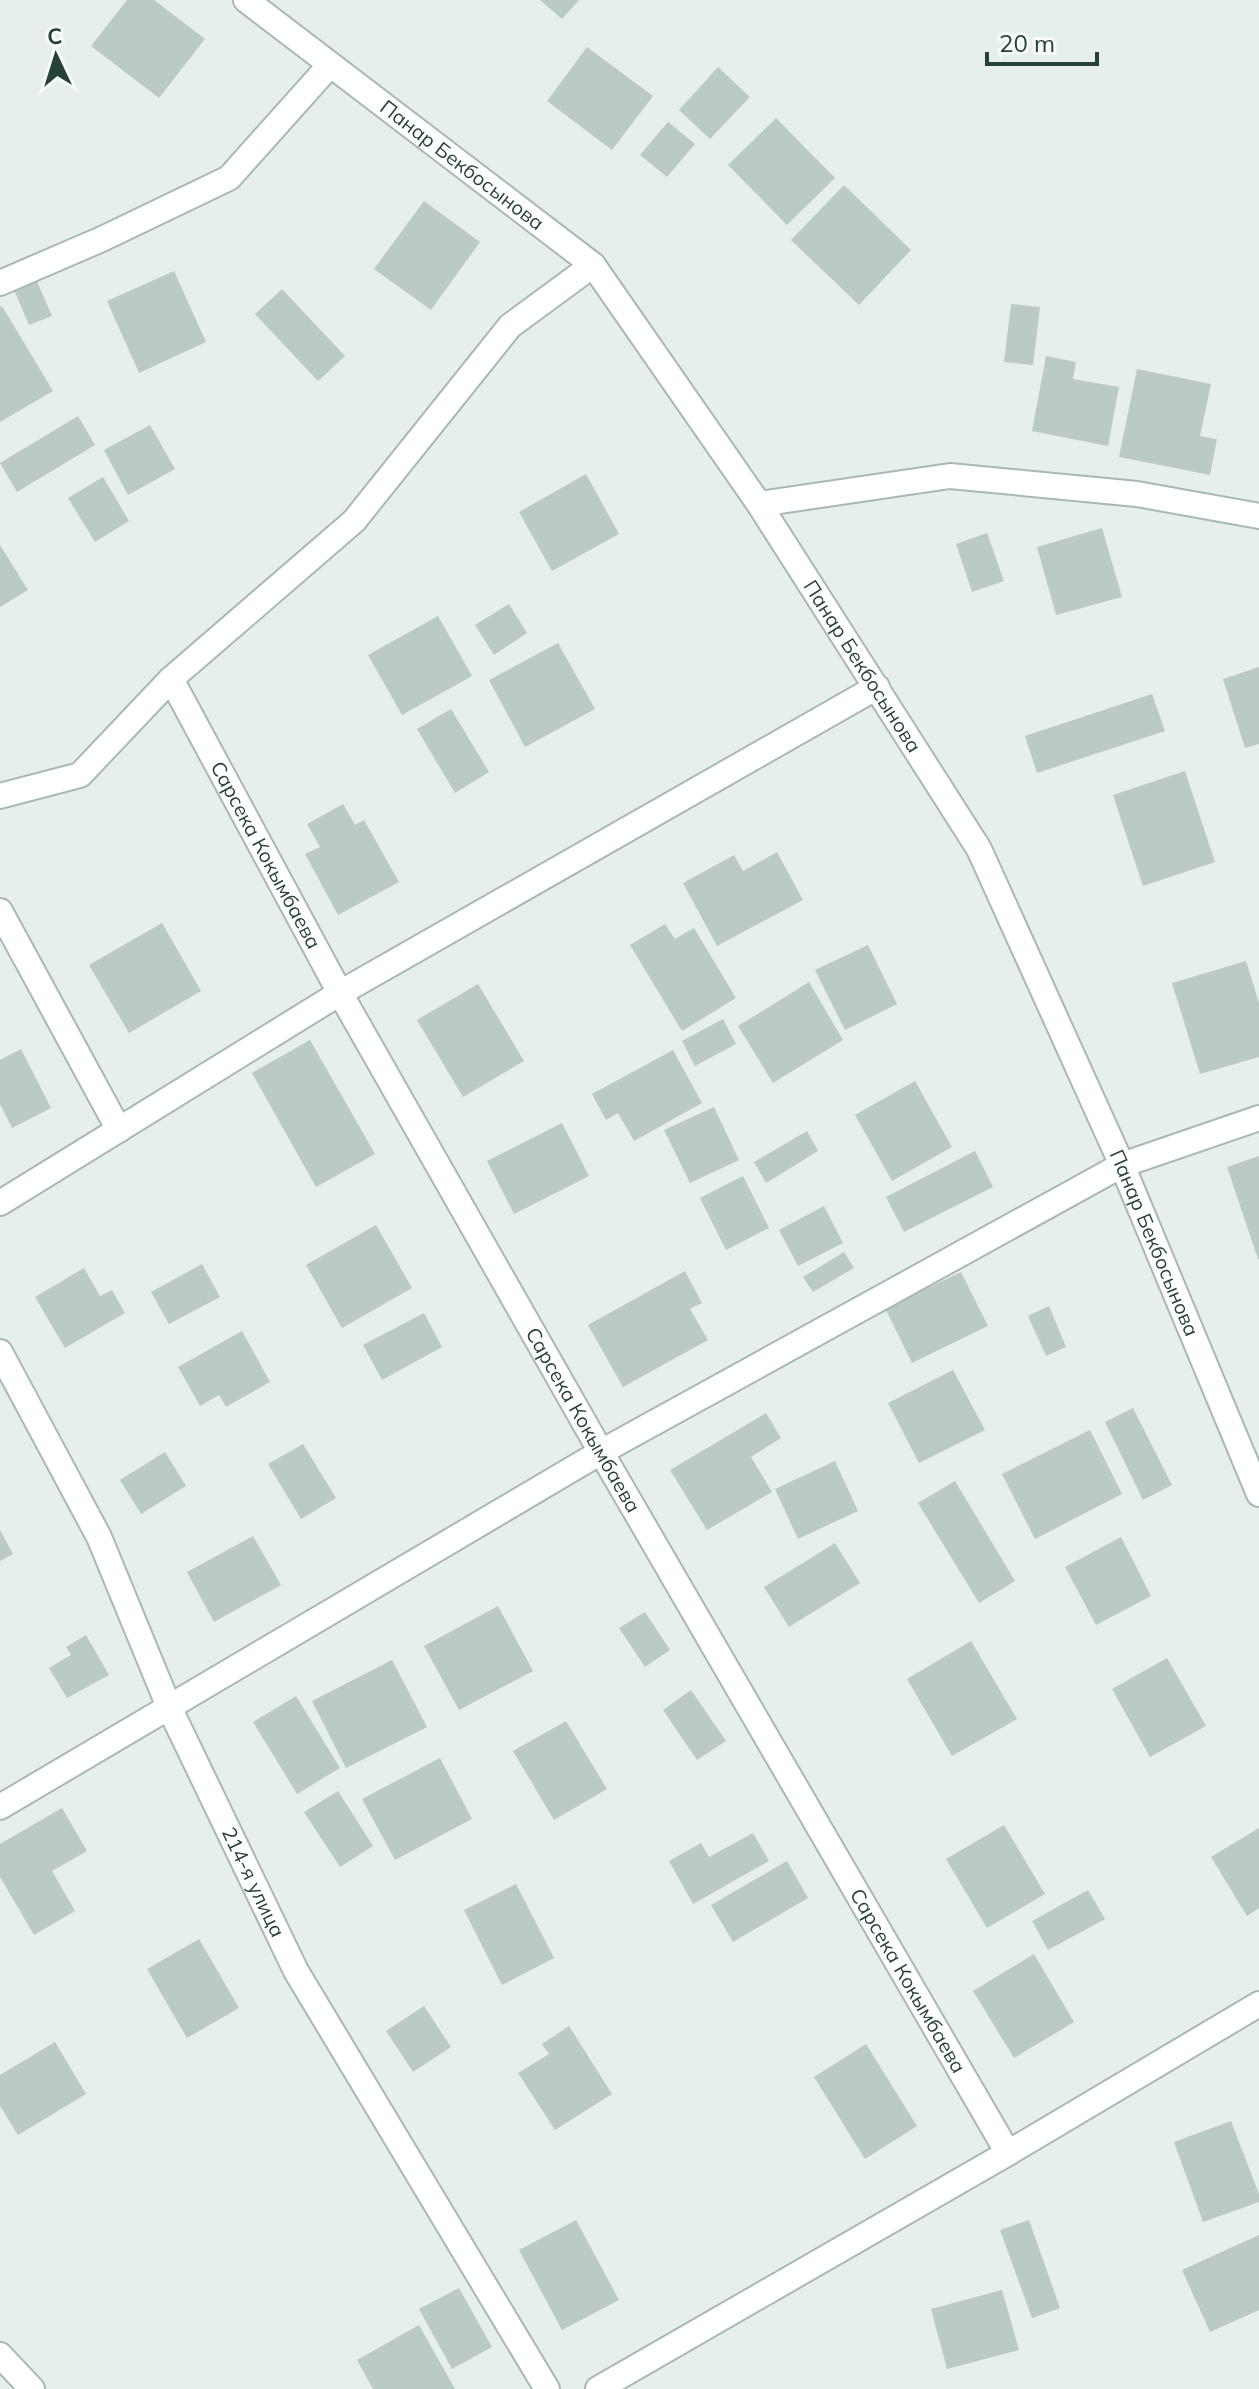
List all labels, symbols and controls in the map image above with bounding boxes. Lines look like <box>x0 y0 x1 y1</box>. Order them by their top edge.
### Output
north arrow <box>16 16 96 96</box>
scale bar <box>987 16 1097 66</box>
text: С <box>46 22 63 51</box>
text: 20 m <box>999 28 1055 58</box>
street label: Панар Бекбосынова <box>376 94 549 235</box>
street label: Панар Бекбосынова <box>799 575 927 757</box>
street label: Сарсека Кокымбаева <box>206 757 327 953</box>
street label: Панар Бекбосынова <box>1105 1146 1205 1340</box>
street label: Сарсека Кокымбаева <box>521 1323 646 1517</box>
street label: 214-я улица <box>217 1823 291 1941</box>
street label: Сарсека Кокымбаева <box>845 1884 972 2077</box>

